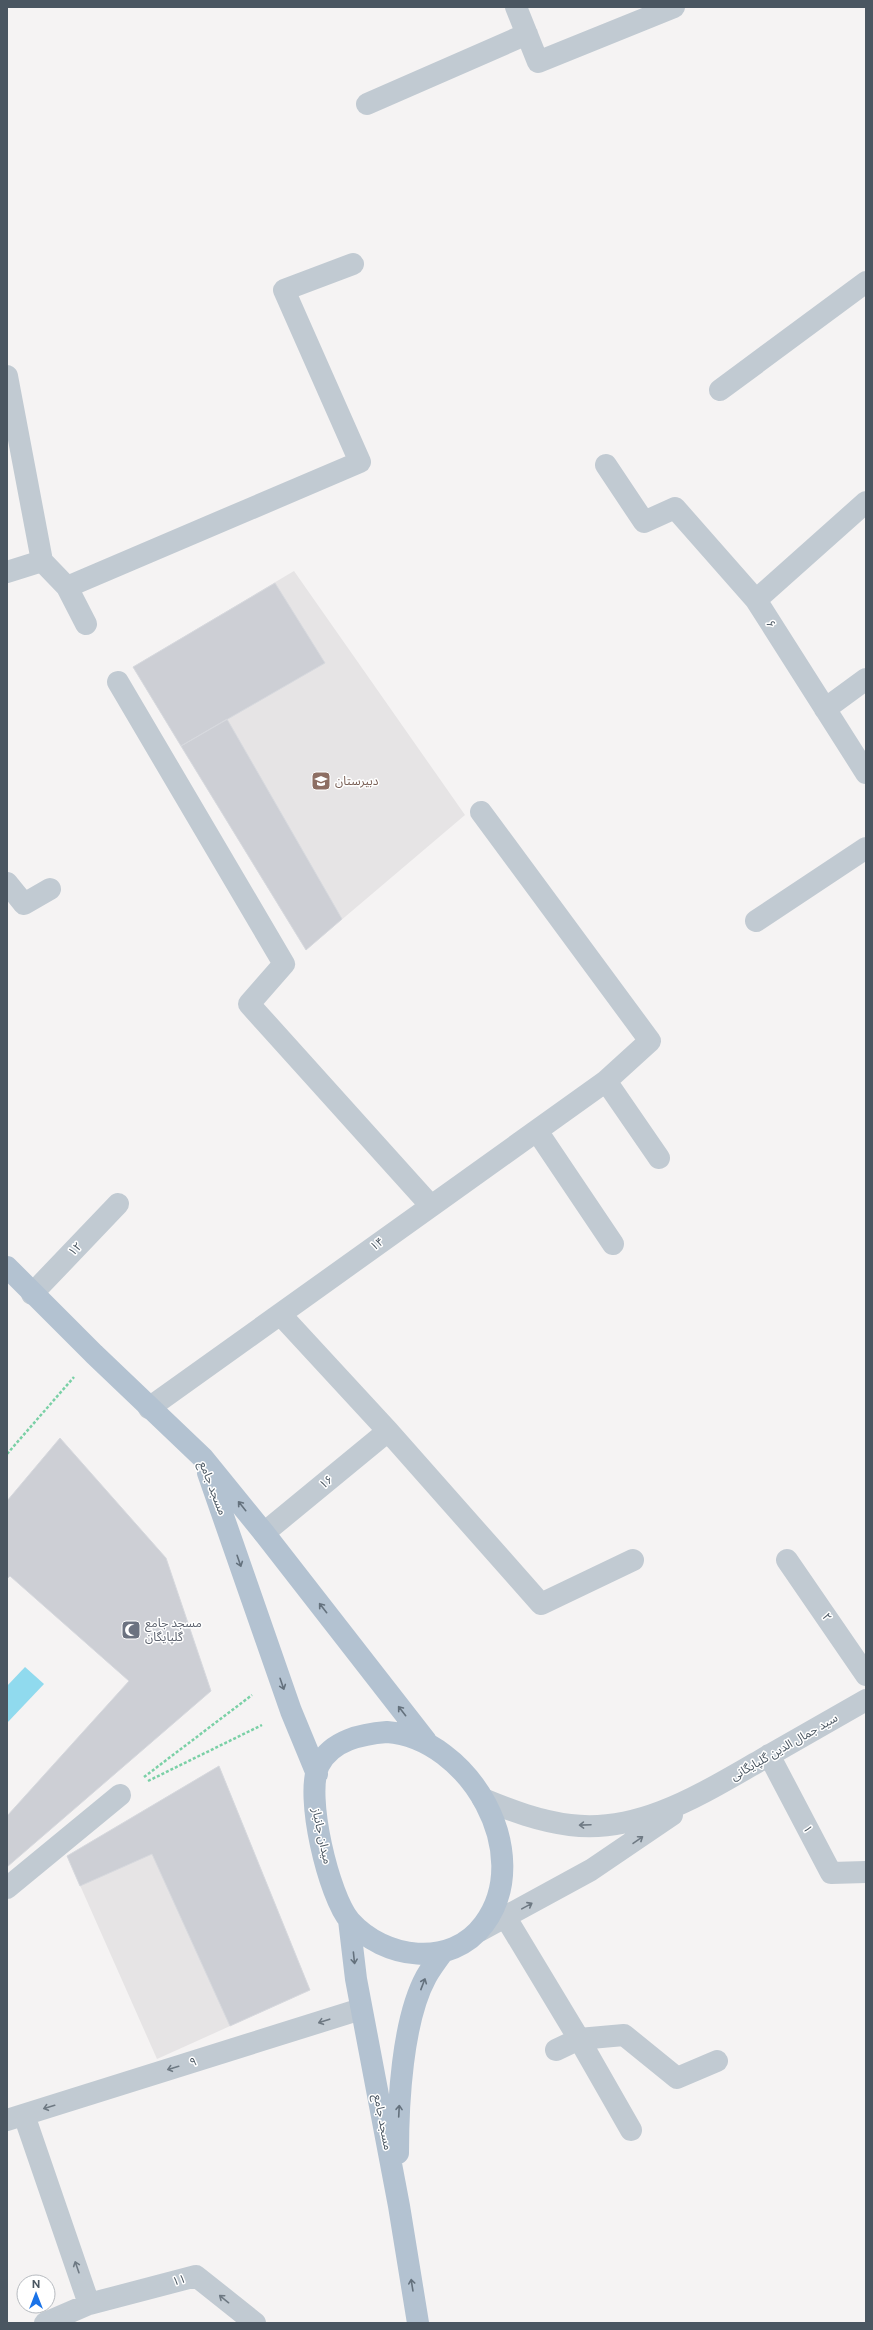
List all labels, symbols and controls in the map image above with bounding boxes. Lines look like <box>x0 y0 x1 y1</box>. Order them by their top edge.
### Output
street label: ۶ <box>763 617 779 631</box>
school or university icon: دبیرستان <box>310 770 332 792</box>
place label: دبیرستان <box>335 774 379 788</box>
street label: ۱۴ <box>367 1234 387 1254</box>
street label: ۱۲ <box>65 1239 85 1259</box>
street label: مسجد جامع <box>194 1459 230 1518</box>
street label: ۱۶ <box>316 1472 336 1492</box>
one-way arrow <box>238 1500 247 1511</box>
one-way arrow <box>236 1555 244 1567</box>
one-way arrow <box>318 1603 327 1614</box>
street label: ۲ <box>819 1610 835 1624</box>
place label: مسجد جامع گلپایگان <box>145 1616 202 1645</box>
mosque icon: مسجد جامع گلپایگان <box>120 1619 142 1641</box>
one-way arrow <box>279 1677 287 1689</box>
one-way arrow <box>398 1705 407 1716</box>
street label: سید جمال الدین گلپایگانی <box>728 1711 841 1784</box>
street label: میدان جانباز <box>309 1806 335 1865</box>
one-way arrow <box>579 1821 592 1829</box>
street label: ۱ <box>800 1823 816 1835</box>
one-way arrow <box>632 1836 643 1844</box>
one-way arrow <box>520 1902 532 1910</box>
one-way arrow <box>350 1952 357 1965</box>
one-way arrow <box>420 1978 427 1991</box>
one-way arrow <box>318 2017 330 2025</box>
street label: ۹ <box>188 2054 198 2070</box>
one-way arrow <box>167 2065 180 2072</box>
street label: مسجد جامع <box>369 2093 395 2152</box>
one-way arrow <box>43 2104 56 2111</box>
one-way arrow <box>396 2105 403 2118</box>
one-way arrow <box>72 2262 80 2274</box>
street label: ۱۱ <box>171 2271 187 2289</box>
north arrow <box>16 2274 56 2314</box>
text: N <box>32 2278 40 2290</box>
one-way arrow <box>408 2278 416 2291</box>
one-way arrow <box>219 2294 230 2303</box>

